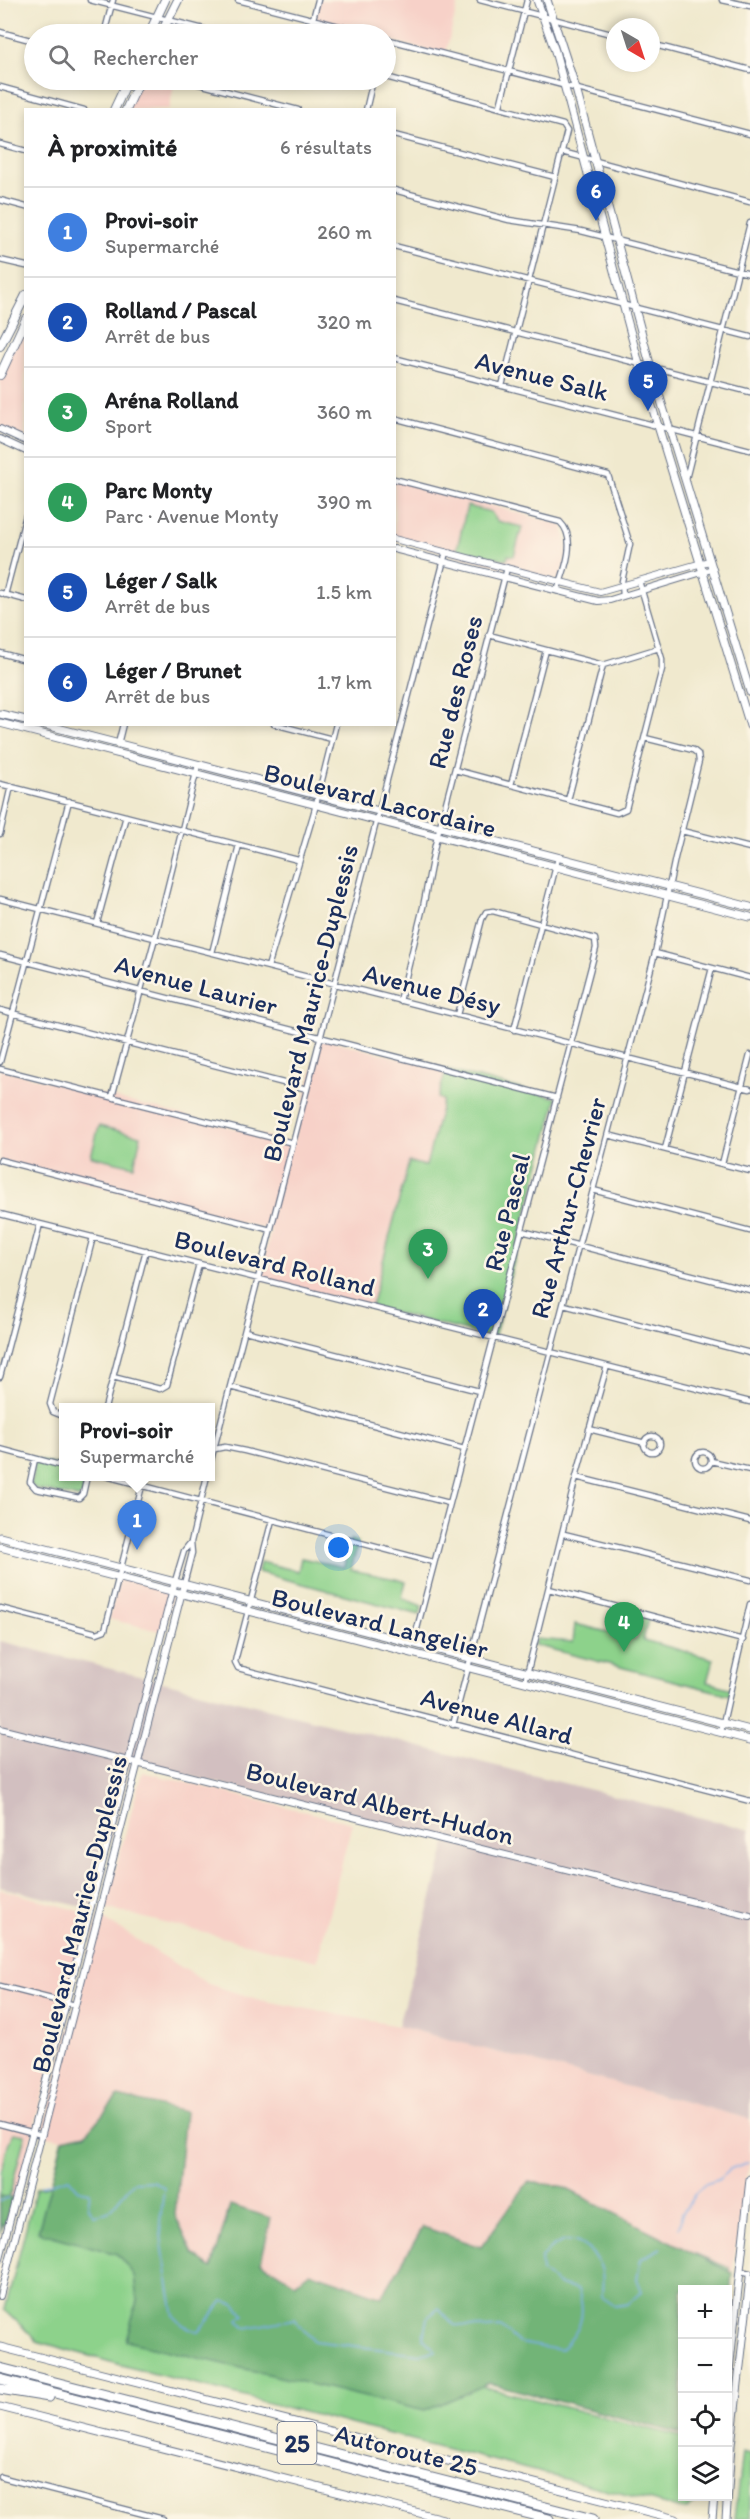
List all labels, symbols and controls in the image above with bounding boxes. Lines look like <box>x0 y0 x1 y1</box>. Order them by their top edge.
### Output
north arrow <box>606 18 660 72</box>
search box <box>24 24 396 90</box>
icon: search <box>45 41 78 74</box>
text: Rechercher <box>93 44 198 71</box>
text: À proximité <box>48 131 177 163</box>
text: 6 résultats <box>280 135 372 159</box>
pin: 6 <box>576 172 616 221</box>
text: Provi-soir <box>105 207 198 234</box>
text: 1 <box>63 220 72 244</box>
text: 260 m <box>317 220 372 244</box>
text: Supermarché <box>105 234 219 258</box>
text: Rolland / Pascal <box>105 297 257 324</box>
text: 2 <box>62 310 73 334</box>
text: 320 m <box>317 310 372 334</box>
text: Arrêt de bus <box>105 324 210 348</box>
street label: Avenue Salk <box>472 344 612 408</box>
pin: 5 <box>628 362 668 411</box>
text: Aréna Rolland <box>105 387 238 414</box>
text: 3 <box>62 400 73 424</box>
text: 360 m <box>317 400 372 424</box>
text: Sport <box>105 414 152 438</box>
text: Parc Monty <box>105 477 212 504</box>
text: 4 <box>61 490 74 514</box>
text: 390 m <box>317 490 372 514</box>
text: Parc · Avenue Monty <box>105 504 278 528</box>
text: Léger / Salk <box>105 567 217 594</box>
text: 5 <box>62 580 73 604</box>
text: 1.5 km <box>316 580 372 604</box>
text: Arrêt de bus <box>105 594 210 618</box>
street label: Rue des Roses <box>420 612 490 772</box>
text: Léger / Brunet <box>105 657 241 684</box>
text: 6 <box>62 670 73 694</box>
text: 1.7 km <box>317 670 372 694</box>
text: Arrêt de bus <box>105 684 210 708</box>
street label: Boulevard Lacordaire <box>260 756 500 844</box>
street label: Boulevard Maurice-Duplessis <box>255 841 365 1165</box>
street label: Avenue Laurier <box>111 948 281 1022</box>
street label: Avenue Désy <box>360 956 504 1022</box>
street label: Rue Arthur-Chevrier <box>523 1094 613 1322</box>
street label: Rue Pascal <box>477 1149 537 1275</box>
street label: Boulevard Rolland <box>171 1223 379 1303</box>
pin: 3 <box>408 1230 448 1279</box>
pin: 2 <box>464 1290 502 1339</box>
popup <box>59 1403 215 1481</box>
text: Provi-soir <box>80 1417 172 1444</box>
text: Supermarché <box>80 1444 194 1468</box>
pin: 1 <box>118 1500 156 1550</box>
your location <box>324 1533 353 1562</box>
street label: Boulevard Langelier <box>268 1581 492 1665</box>
pin: 4 <box>604 1602 644 1652</box>
street label: Avenue Allard <box>418 1680 576 1752</box>
street label: Boulevard Maurice-Duplessis <box>24 1752 134 2076</box>
street label: Boulevard Albert-Hudon <box>243 1754 518 1852</box>
map controls <box>678 2285 732 2501</box>
button: + <box>678 2285 732 2339</box>
button: − <box>678 2339 732 2393</box>
button: locate <box>678 2393 732 2447</box>
street label: Autoroute 25 <box>331 2417 481 2483</box>
road number: 25 <box>278 2422 316 2464</box>
button: layers <box>678 2447 732 2501</box>

